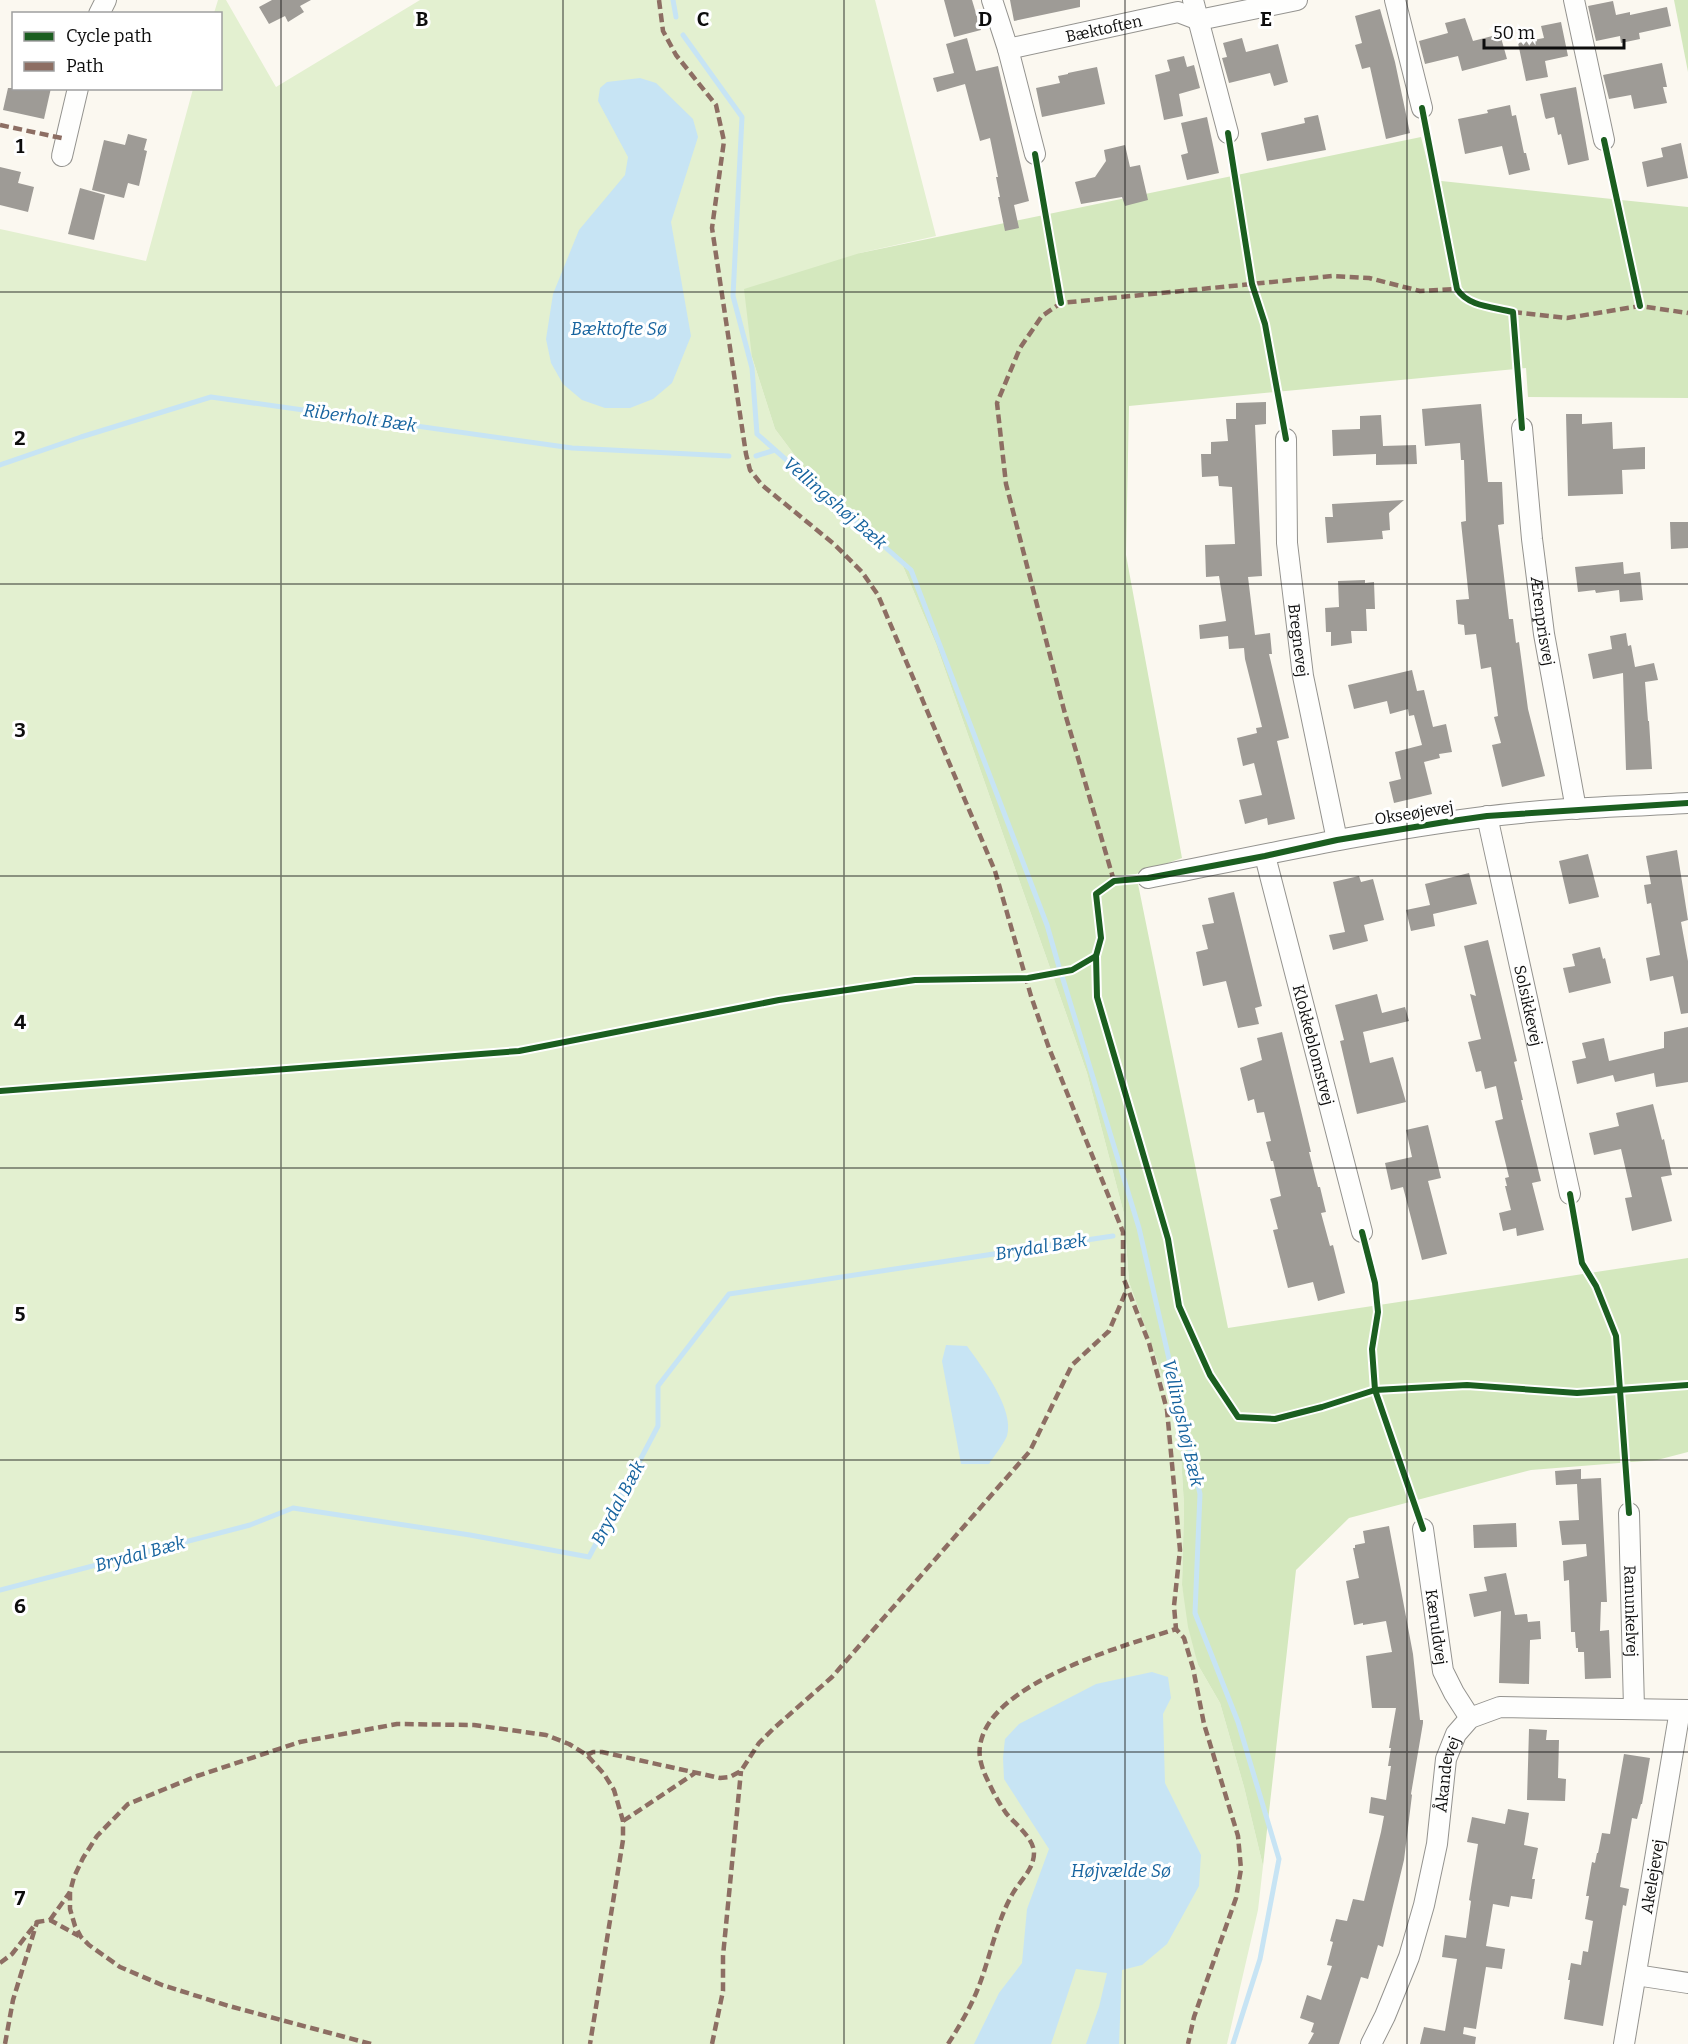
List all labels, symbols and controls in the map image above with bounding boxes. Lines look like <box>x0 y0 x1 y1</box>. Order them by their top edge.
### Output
text: B <box>416 7 429 31</box>
text: C <box>697 7 709 31</box>
text: D <box>978 7 992 31</box>
text: E <box>1260 7 1272 31</box>
street label: Bæktoften <box>1064 11 1144 46</box>
legend <box>12 12 222 90</box>
scale bar <box>1484 12 1624 50</box>
text: 50 m <box>1493 22 1535 44</box>
text: Cycle path <box>66 25 152 47</box>
text: Path <box>66 55 104 77</box>
text: 1 <box>16 134 25 158</box>
water label: Bæktofte Sø <box>571 318 668 340</box>
water label: Riberholt Bæk <box>302 399 418 437</box>
text: 2 <box>14 426 26 450</box>
water label: Vellingshøj Bæk <box>779 452 891 554</box>
street label: Ærenprisvej <box>1527 575 1559 667</box>
street label: Bregnevej <box>1285 603 1313 678</box>
text: 3 <box>14 718 26 742</box>
street label: Okseøjevej <box>1373 797 1455 829</box>
street label: Solsikkevej <box>1510 963 1547 1048</box>
street label: Klokkeblomstvej <box>1289 982 1338 1107</box>
text: 4 <box>14 1010 26 1034</box>
water label: Brydal Bæk <box>994 1229 1089 1265</box>
text: 5 <box>15 1302 26 1326</box>
water label: Vellingshøj Bæk <box>1158 1357 1208 1489</box>
water label: Brydal Bæk <box>587 1457 650 1549</box>
water label: Brydal Bæk <box>93 1531 188 1577</box>
street label: Ranunkelvej <box>1621 1565 1642 1657</box>
street label: Kæruldvej <box>1422 1588 1452 1666</box>
text: 6 <box>14 1594 26 1618</box>
street label: Åkandevej <box>1430 1733 1464 1813</box>
street label: Akelejevej <box>1637 1838 1668 1915</box>
water label: Højvælde Sø <box>1071 1860 1172 1882</box>
text: 7 <box>15 1886 26 1910</box>

